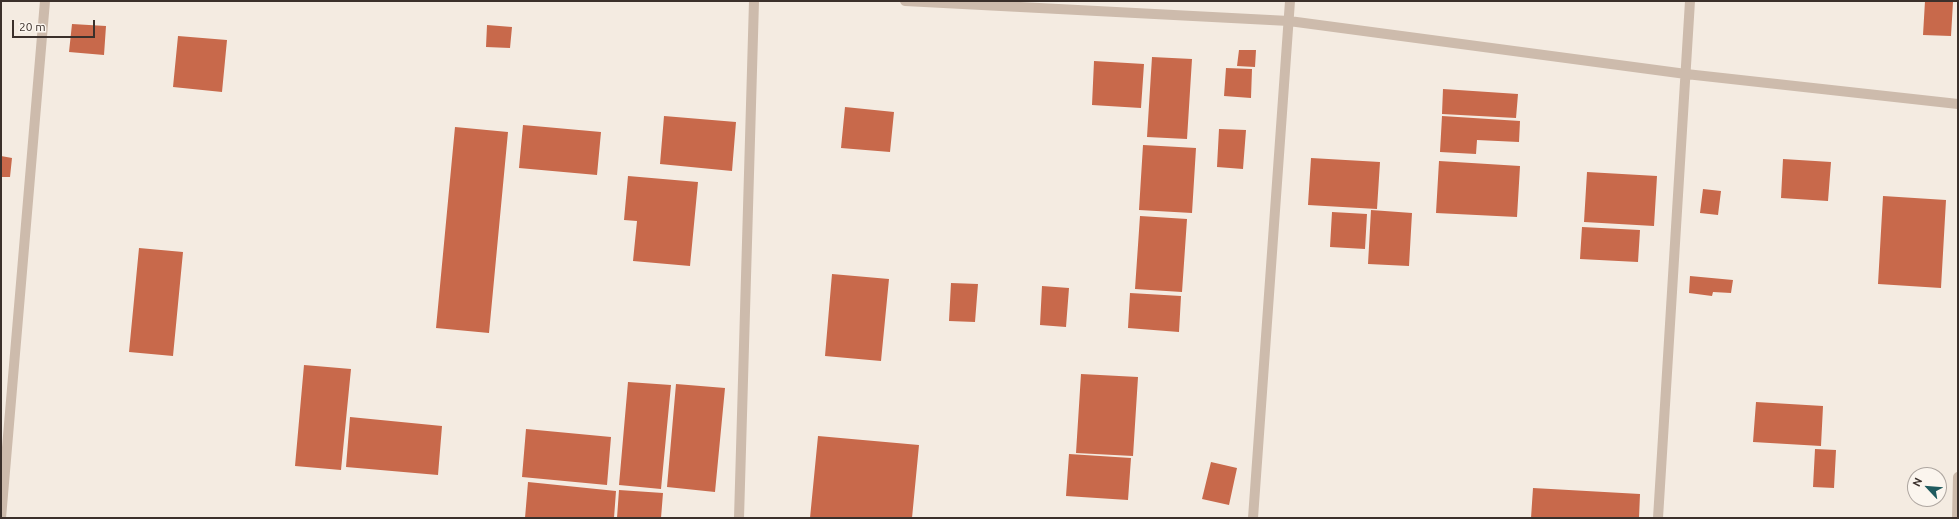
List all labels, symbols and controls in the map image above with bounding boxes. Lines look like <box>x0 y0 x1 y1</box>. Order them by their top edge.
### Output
scale bar <box>14 12 97 38</box>
text: 20 m <box>19 20 46 33</box>
north arrow <box>1907 467 1947 507</box>
text: N <box>1910 476 1924 489</box>

